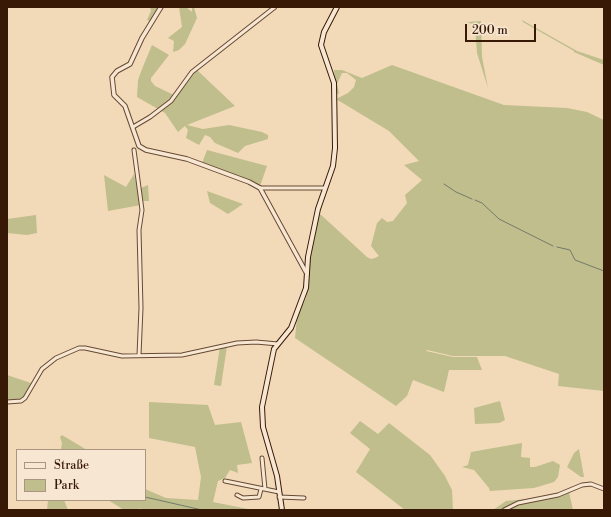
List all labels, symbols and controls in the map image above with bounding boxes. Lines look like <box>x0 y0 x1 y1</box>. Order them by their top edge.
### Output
scale bar <box>467 16 538 42</box>
text: 200 m <box>472 23 508 38</box>
legend <box>16 449 146 501</box>
text: Straße <box>54 458 89 473</box>
text: Park <box>54 478 79 493</box>

